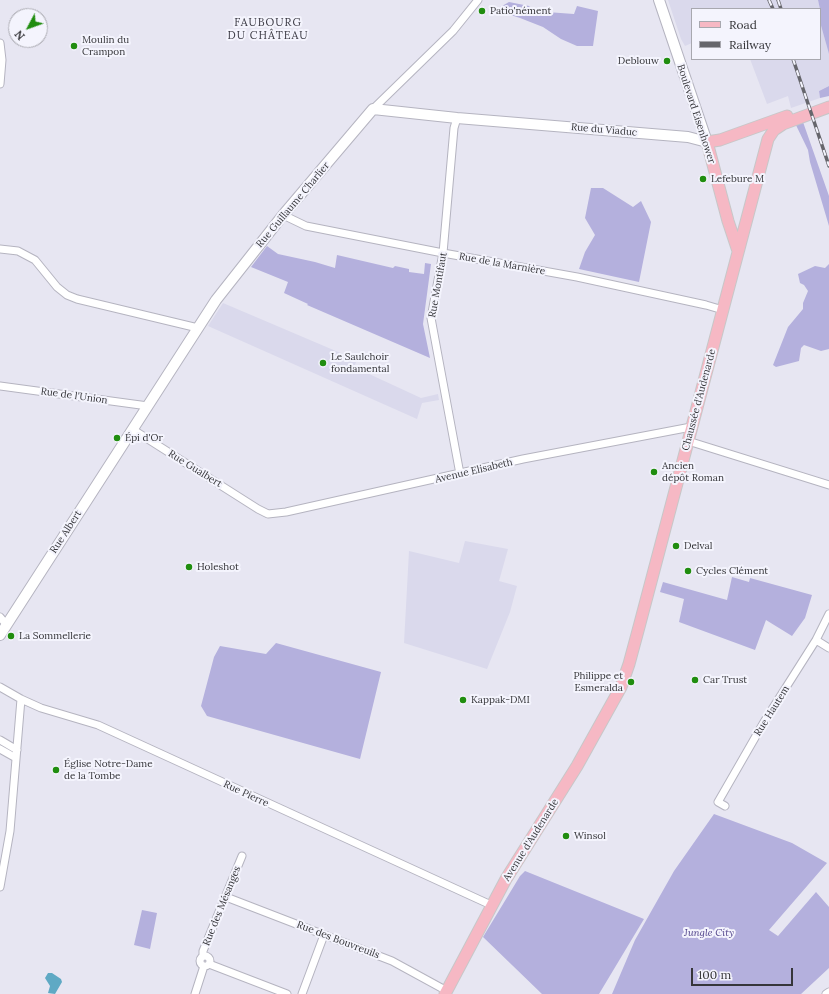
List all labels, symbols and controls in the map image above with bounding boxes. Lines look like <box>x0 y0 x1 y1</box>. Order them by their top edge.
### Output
place label: Patio'nément <box>490 5 551 17</box>
marker: Patio'nément <box>477 6 487 16</box>
north arrow <box>8 8 48 48</box>
legend <box>691 8 821 60</box>
district label: FAUBOURG DU CHÂTEAU <box>227 16 309 42</box>
text: Road <box>729 17 757 32</box>
text: N <box>12 27 28 43</box>
place label: Moulin du Crampon <box>82 34 129 58</box>
text: Railway <box>729 37 771 52</box>
marker: Moulin du Crampon <box>69 41 79 51</box>
place label: Deblouw <box>618 55 659 67</box>
marker: Deblouw <box>662 56 672 66</box>
street label: Boulevard Eisenhower <box>674 63 718 165</box>
street label: Rue du Viaduc <box>570 121 638 139</box>
street label: Rue Guillaume Charlier <box>254 160 332 250</box>
place label: Lefebure M <box>711 173 764 185</box>
marker: Lefebure M <box>698 174 708 184</box>
street label: Rue de la Marnière <box>458 250 546 278</box>
street label: Rue Montifaut <box>426 251 450 319</box>
street label: Chaussée d'Audenarde <box>680 348 718 452</box>
place label: Le Saulchoir fondamental <box>331 351 389 374</box>
marker: Le Saulchoir fondamental <box>318 358 328 368</box>
street label: Rue de l'Union <box>40 385 108 407</box>
place label: Épi d'Or <box>125 432 163 444</box>
marker: Épi d'Or <box>112 433 122 443</box>
street label: Rue Gualbert <box>166 448 224 490</box>
street label: Avenue Elisabeth <box>434 456 514 486</box>
place label: Ancien dépôt Roman <box>662 460 724 484</box>
marker: Ancien dépôt Roman <box>649 467 659 477</box>
street label: Rue Albert <box>48 508 84 556</box>
place label: Delval <box>684 540 712 552</box>
marker: Delval <box>671 541 681 551</box>
place label: Holeshot <box>197 561 239 573</box>
marker: Holeshot <box>184 562 194 572</box>
place label: Cycles Clément <box>696 565 768 577</box>
marker: Cycles Clément <box>683 566 693 576</box>
place label: La Sommellerie <box>19 630 91 642</box>
marker: La Sommellerie <box>6 631 16 641</box>
place label: Philippe et Esmeralda <box>573 670 623 694</box>
place label: Car Trust <box>703 674 747 686</box>
marker: Car Trust <box>690 675 700 685</box>
marker: Philippe et Esmeralda <box>626 677 636 687</box>
street label: Rue Hautem <box>752 684 792 738</box>
place label: Kappak-DMI <box>471 694 530 706</box>
marker: Kappak-DMI <box>458 695 468 705</box>
place label: Église Notre-Dame de la Tombe <box>64 758 153 782</box>
marker: Église Notre-Dame de la Tombe <box>51 765 61 775</box>
street label: Rue Pierre <box>221 778 271 810</box>
street label: Avenue d'Audenarde <box>501 797 561 883</box>
place label: Winsol <box>574 830 606 842</box>
marker: Winsol <box>561 831 571 841</box>
street label: Rue des Mésanges <box>201 864 243 948</box>
street label: Rue des Bouvreuils <box>295 919 381 961</box>
park label: Jungle City <box>684 927 734 939</box>
scale bar <box>693 960 795 986</box>
text: 100 m <box>698 967 731 982</box>

